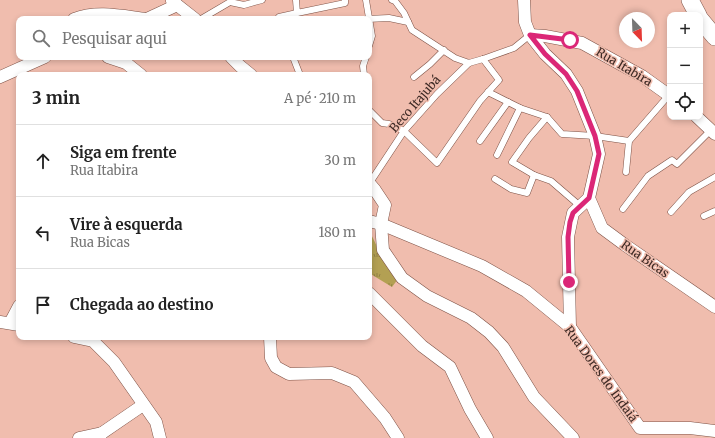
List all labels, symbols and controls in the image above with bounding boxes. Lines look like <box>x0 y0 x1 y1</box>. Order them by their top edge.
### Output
north arrow <box>619 12 655 48</box>
map controls <box>667 12 703 120</box>
button: + <box>667 12 703 48</box>
search box <box>16 16 372 60</box>
icon: search <box>30 27 52 49</box>
text: Pesquisar aqui <box>62 29 167 48</box>
route start <box>561 31 579 49</box>
street label: Rua Itabira <box>593 44 656 89</box>
button: − <box>667 48 703 84</box>
street label: Beco Itajubá <box>386 72 444 135</box>
button: locate <box>667 84 703 120</box>
text: 3 min <box>32 87 80 109</box>
text: A pé · 210 m <box>284 90 356 107</box>
text: Siga em frente <box>70 143 177 162</box>
icon: ahead <box>32 150 54 172</box>
text: 30 m <box>324 152 356 169</box>
text: Rua Itabira <box>70 162 138 179</box>
text: Vire à esquerda <box>70 215 183 234</box>
icon: left <box>32 222 54 244</box>
text: 180 m <box>318 224 356 241</box>
text: Rua Bicas <box>70 234 130 251</box>
street label: Rua Bicas <box>618 237 672 281</box>
route end <box>560 273 578 291</box>
icon: arrive <box>32 294 54 316</box>
text: Chegada ao destino <box>70 295 213 314</box>
street label: Rua Dores do Indaiá <box>562 323 642 425</box>

